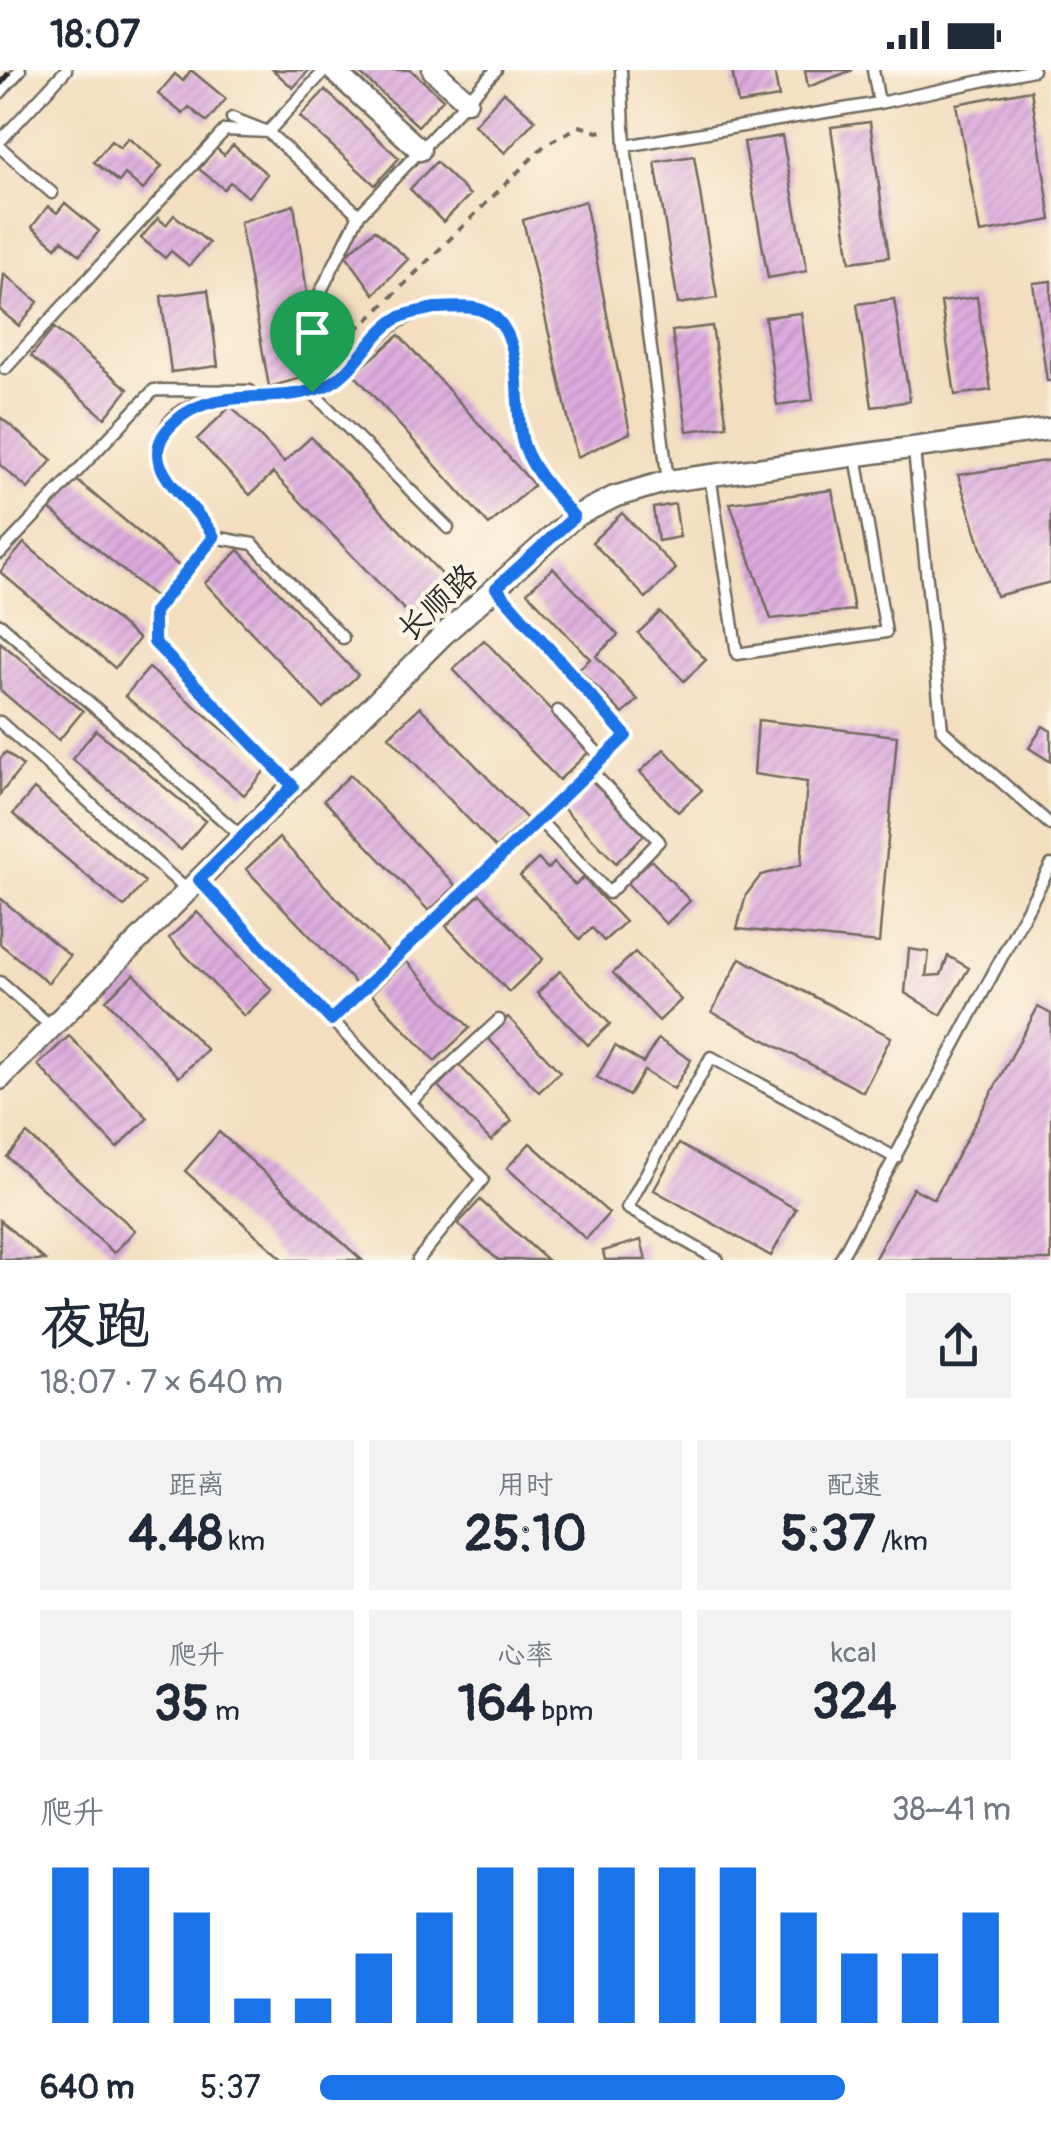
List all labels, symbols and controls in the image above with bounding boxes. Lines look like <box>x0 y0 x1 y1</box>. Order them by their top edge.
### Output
text: 18:07 <box>50 11 140 59</box>
pin <box>270 290 355 393</box>
icon: arrive <box>285 305 340 360</box>
street label: 长顺路 <box>389 555 486 650</box>
text: 夜跑 <box>40 1291 150 1360</box>
button: share <box>906 1293 1011 1398</box>
text: 18:07 · 7 × 640 m <box>40 1363 283 1403</box>
text: 距离 <box>169 1468 225 1503</box>
text: 用时 <box>497 1468 554 1503</box>
text: 配速 <box>826 1468 882 1503</box>
text: 4.48 <box>128 1503 223 1566</box>
text: 25:10 <box>464 1503 587 1566</box>
text: 5:37 <box>780 1503 875 1566</box>
text: km <box>223 1524 265 1559</box>
text: /km <box>875 1524 928 1559</box>
text: kcal <box>831 1636 877 1671</box>
text: 爬升 <box>169 1638 225 1673</box>
text: 心率 <box>497 1638 554 1673</box>
text: 324 <box>812 1671 897 1734</box>
text: 35 <box>154 1673 209 1736</box>
text: 164 <box>458 1673 535 1736</box>
text: m <box>209 1694 240 1729</box>
text: bpm <box>535 1694 593 1729</box>
text: 38–41 m <box>892 1790 1011 1830</box>
text: 爬升 <box>40 1793 104 1833</box>
text: 640 m <box>40 2068 134 2108</box>
text: 5:37 <box>200 2068 261 2108</box>

